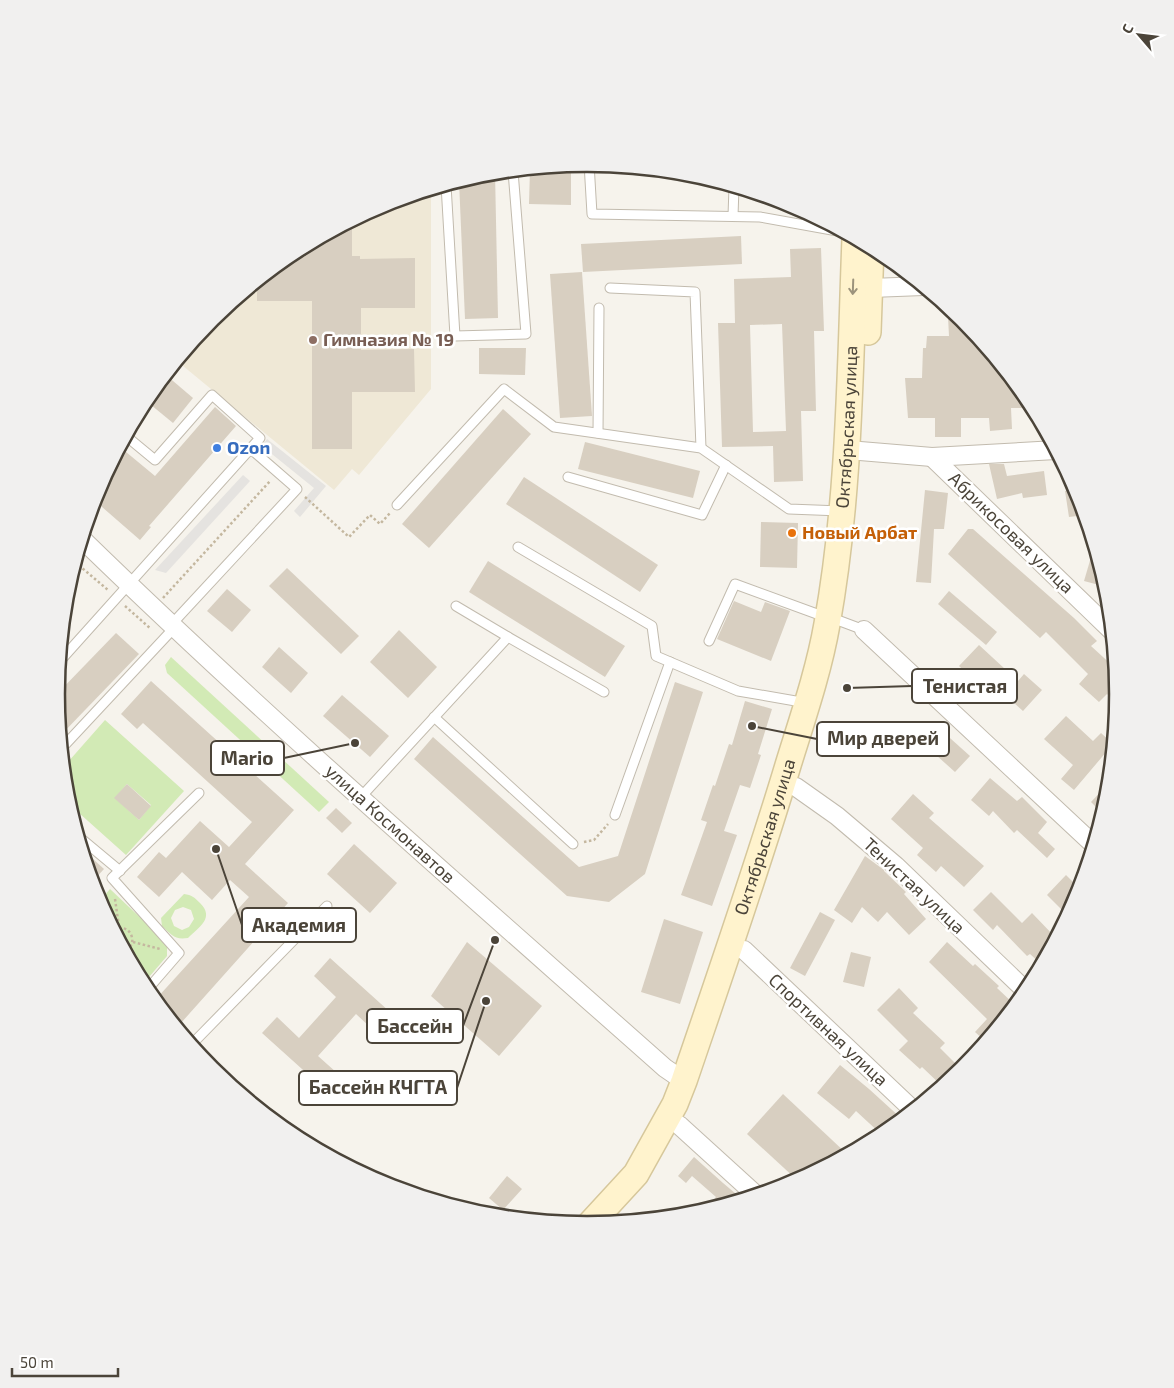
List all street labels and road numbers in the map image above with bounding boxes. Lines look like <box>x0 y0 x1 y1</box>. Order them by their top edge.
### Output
street label: Октябрьская улица <box>830 345 861 509</box>
street label: Абрикосовая улица <box>945 467 1079 598</box>
street label: Октябрьская улица <box>729 756 799 918</box>
street label: улица Космонавтов <box>321 759 460 887</box>
street label: Тенистая улица <box>859 833 970 938</box>
street label: Спортивная улица <box>764 968 893 1090</box>

